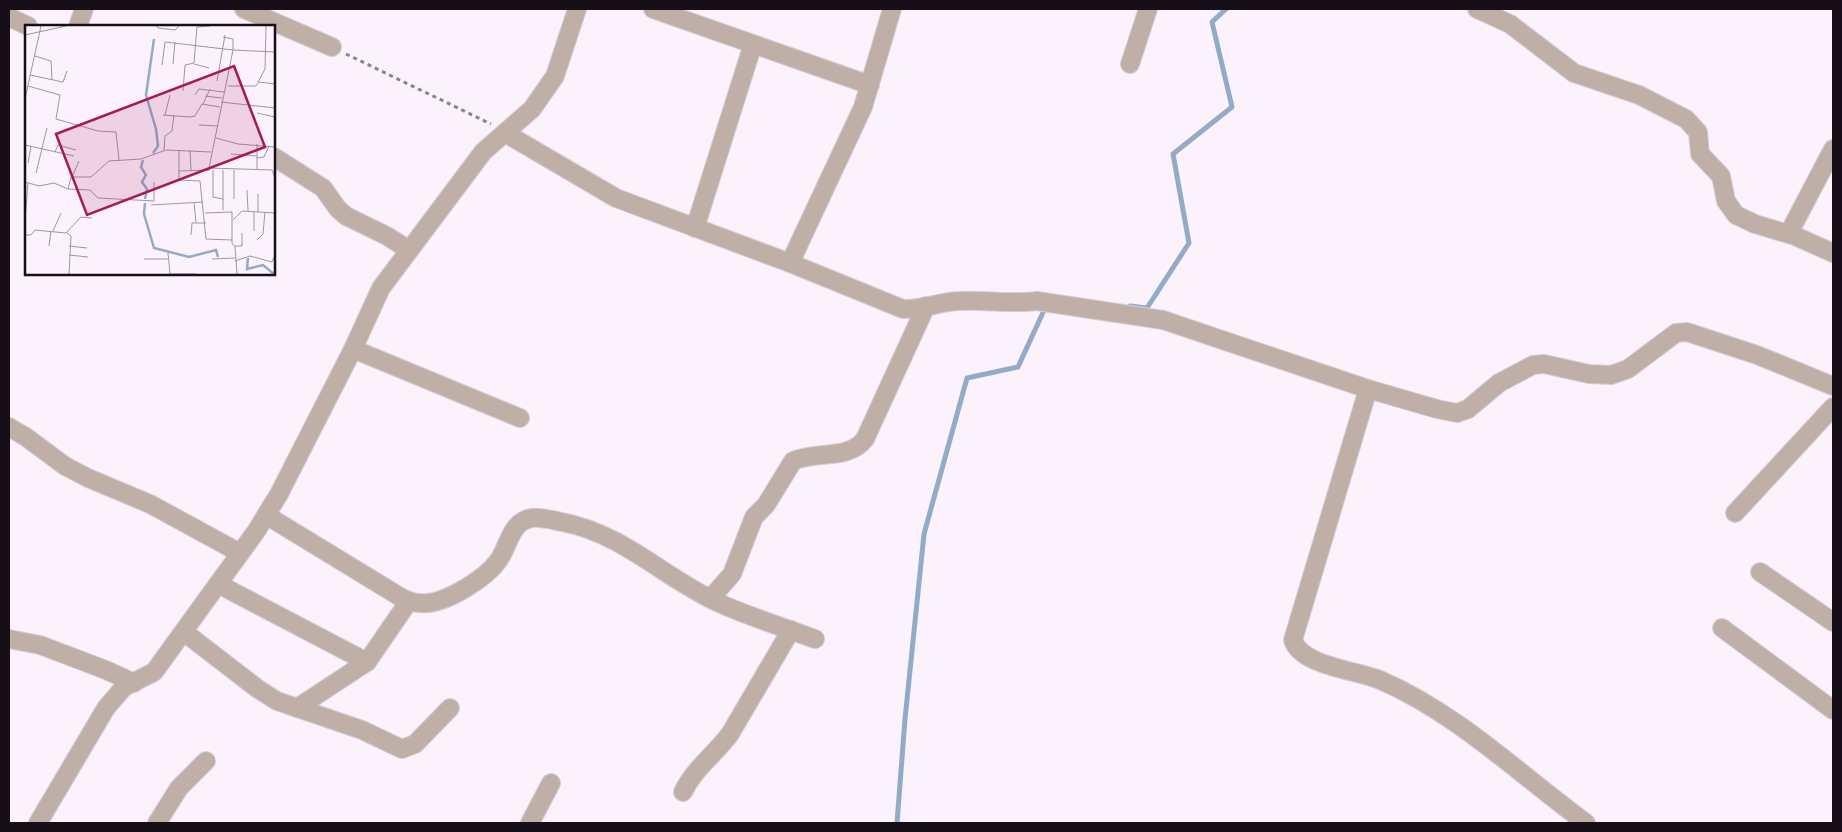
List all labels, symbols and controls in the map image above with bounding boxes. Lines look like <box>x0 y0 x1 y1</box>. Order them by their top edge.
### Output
inset map <box>25 25 275 275</box>

